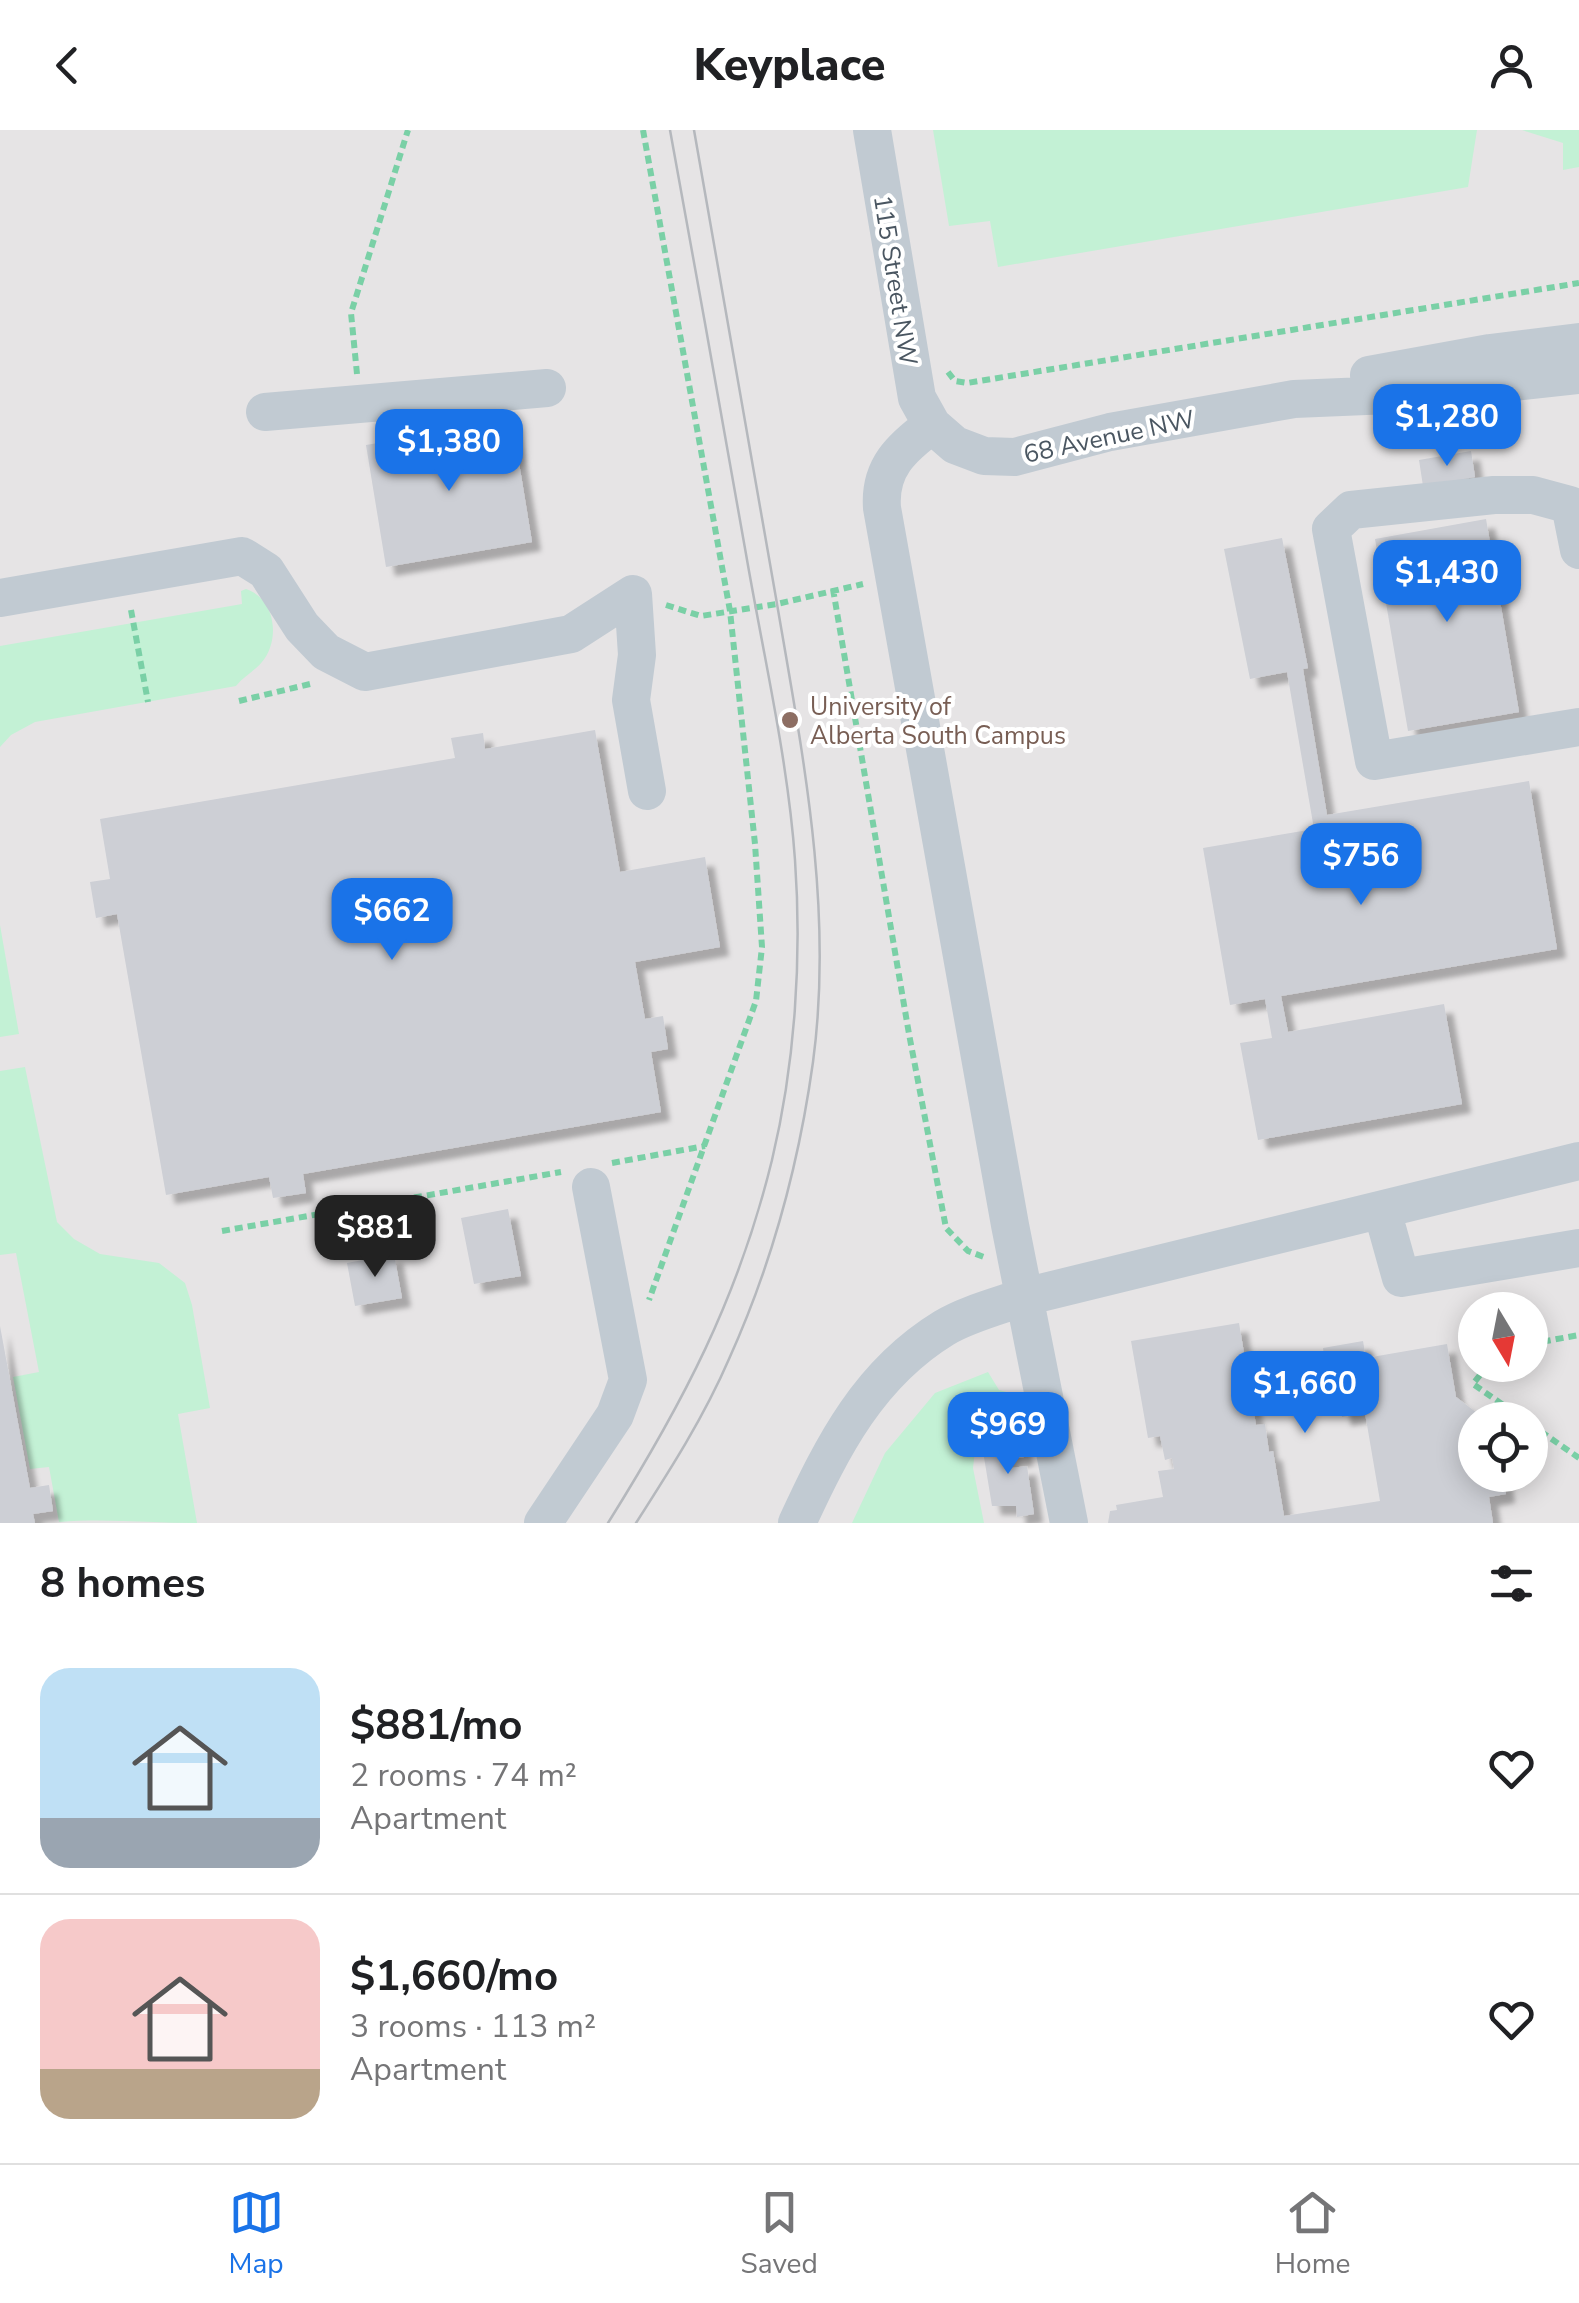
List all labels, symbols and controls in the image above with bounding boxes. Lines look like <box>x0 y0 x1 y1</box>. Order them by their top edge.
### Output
text: Keyplace <box>694 35 885 96</box>
icon: back <box>40 38 95 93</box>
icon: person <box>1484 38 1539 93</box>
street label: 115 Street NW <box>865 193 925 368</box>
pin: $1,280 <box>1366 384 1528 469</box>
text: $1,280 <box>1395 395 1499 438</box>
street label: 68 Avenue NW <box>1021 402 1198 472</box>
pin: $1,380 <box>368 409 530 494</box>
text: $1,380 <box>397 420 501 463</box>
pin: $1,430 <box>1366 540 1528 625</box>
text: $1,430 <box>1395 551 1499 594</box>
place label: University of Alberta South Campus <box>810 690 1066 753</box>
marker: University of Alberta South Campus <box>779 709 801 731</box>
pin: $756 <box>1302 823 1420 908</box>
text: $756 <box>1323 834 1399 877</box>
pin: $662 <box>333 878 451 963</box>
text: $662 <box>354 889 430 932</box>
pin: $881 <box>316 1195 434 1280</box>
text: $881 <box>337 1206 413 1249</box>
north arrow <box>1458 1292 1548 1382</box>
map controls <box>1458 1292 1548 1492</box>
pin: $1,660 <box>1224 1351 1386 1436</box>
text: $1,660 <box>1253 1362 1357 1405</box>
pin: $969 <box>949 1392 1067 1477</box>
button: locate <box>1458 1402 1548 1492</box>
text: $969 <box>970 1403 1046 1446</box>
text: 8 homes <box>40 1555 205 1612</box>
icon: filters <box>1484 1556 1539 1611</box>
text: $881/mo <box>350 1697 522 1754</box>
icon: home <box>120 1708 240 1828</box>
icon: heart <box>1484 1741 1539 1796</box>
text: 2 rooms · 74 m² <box>350 1754 577 1797</box>
text: Apartment <box>350 1797 506 1840</box>
text: $1,660/mo <box>350 1948 558 2005</box>
icon: home <box>120 1959 240 2079</box>
icon: heart <box>1484 1992 1539 2047</box>
text: 3 rooms · 113 m² <box>350 2005 596 2048</box>
text: Apartment <box>350 2048 506 2091</box>
tab: Map <box>228 2185 284 2283</box>
tab: Saved <box>740 2185 818 2283</box>
tab: Home <box>1275 2185 1351 2283</box>

